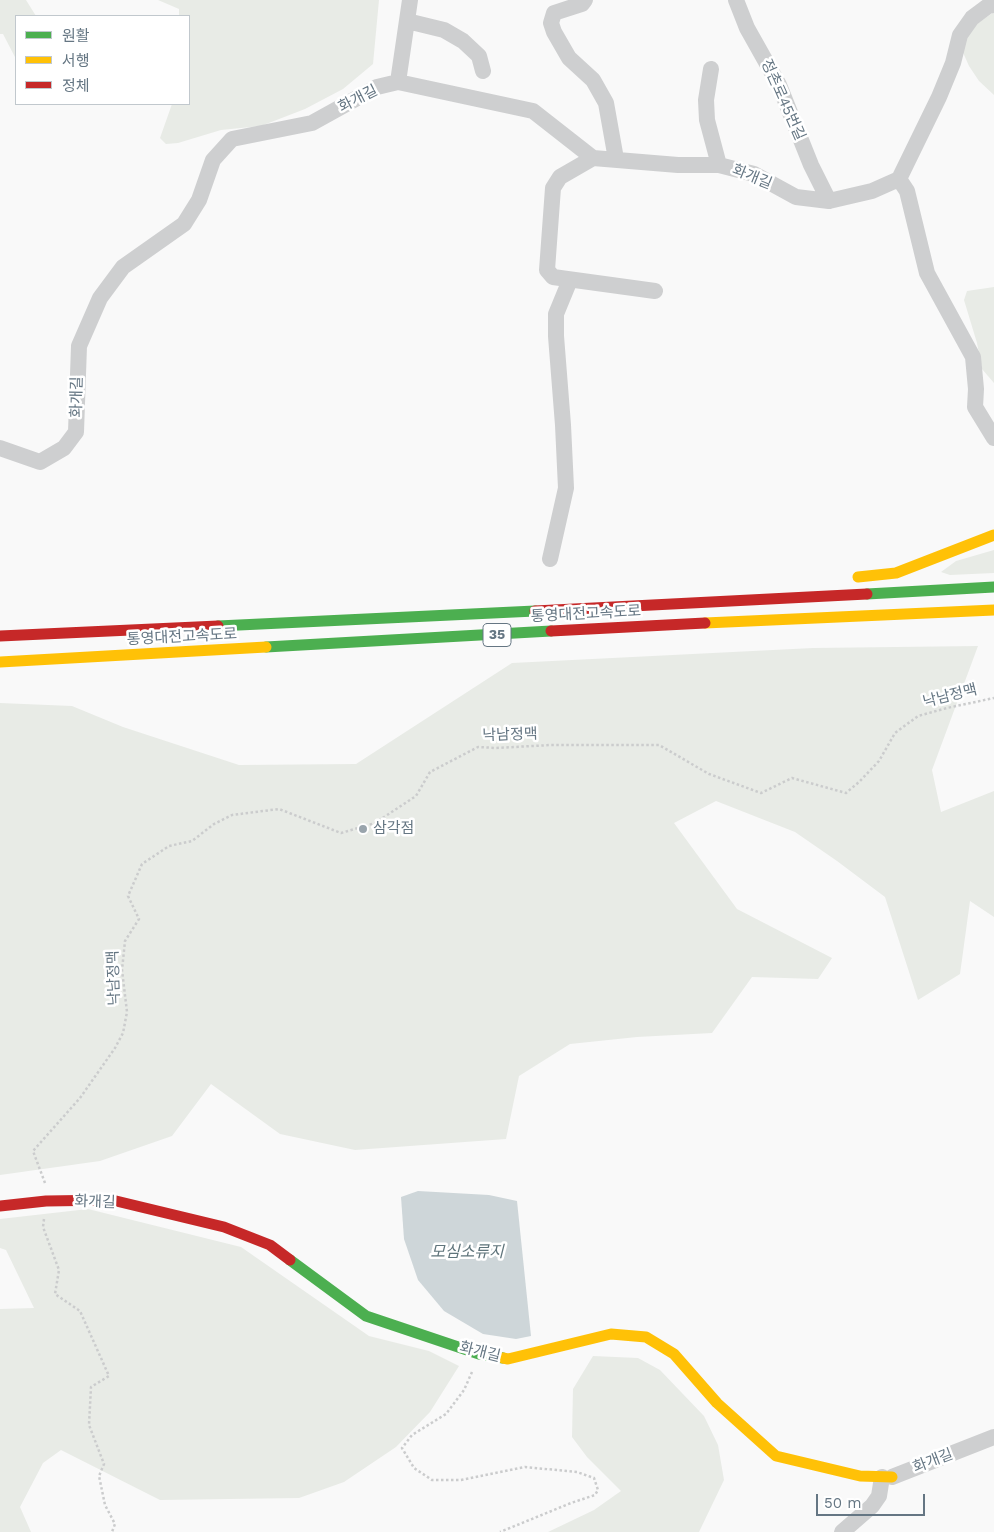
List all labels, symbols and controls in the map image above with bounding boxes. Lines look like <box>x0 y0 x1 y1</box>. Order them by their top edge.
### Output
legend <box>15 15 190 105</box>
text: 원활 <box>62 27 90 45</box>
text: 서행 <box>62 52 90 70</box>
street label: 정촌로45번길 <box>757 57 809 143</box>
text: 정체 <box>62 77 90 95</box>
street label: 화개길 <box>335 82 381 116</box>
street label: 화개길 <box>729 161 775 193</box>
street label: 화개길 <box>68 376 86 418</box>
street label: 통영대전고속도로 <box>530 602 642 626</box>
road number: 35 <box>483 624 511 646</box>
street label: 통영대전고속도로 <box>126 625 238 649</box>
street label: 낙남정맥 <box>921 681 979 711</box>
street label: 낙남정맥 <box>482 725 538 745</box>
place label: 삼각점 <box>373 820 414 838</box>
marker: 삼각점 <box>357 823 369 835</box>
street label: 낙남정맥 <box>104 950 124 1006</box>
street label: 화개길 <box>74 1192 116 1212</box>
water label: 모심소류지 <box>430 1242 504 1262</box>
street label: 화개길 <box>458 1338 502 1366</box>
street label: 화개길 <box>910 1445 956 1477</box>
scale bar <box>819 1484 928 1516</box>
text: 50 m <box>824 1494 861 1512</box>

